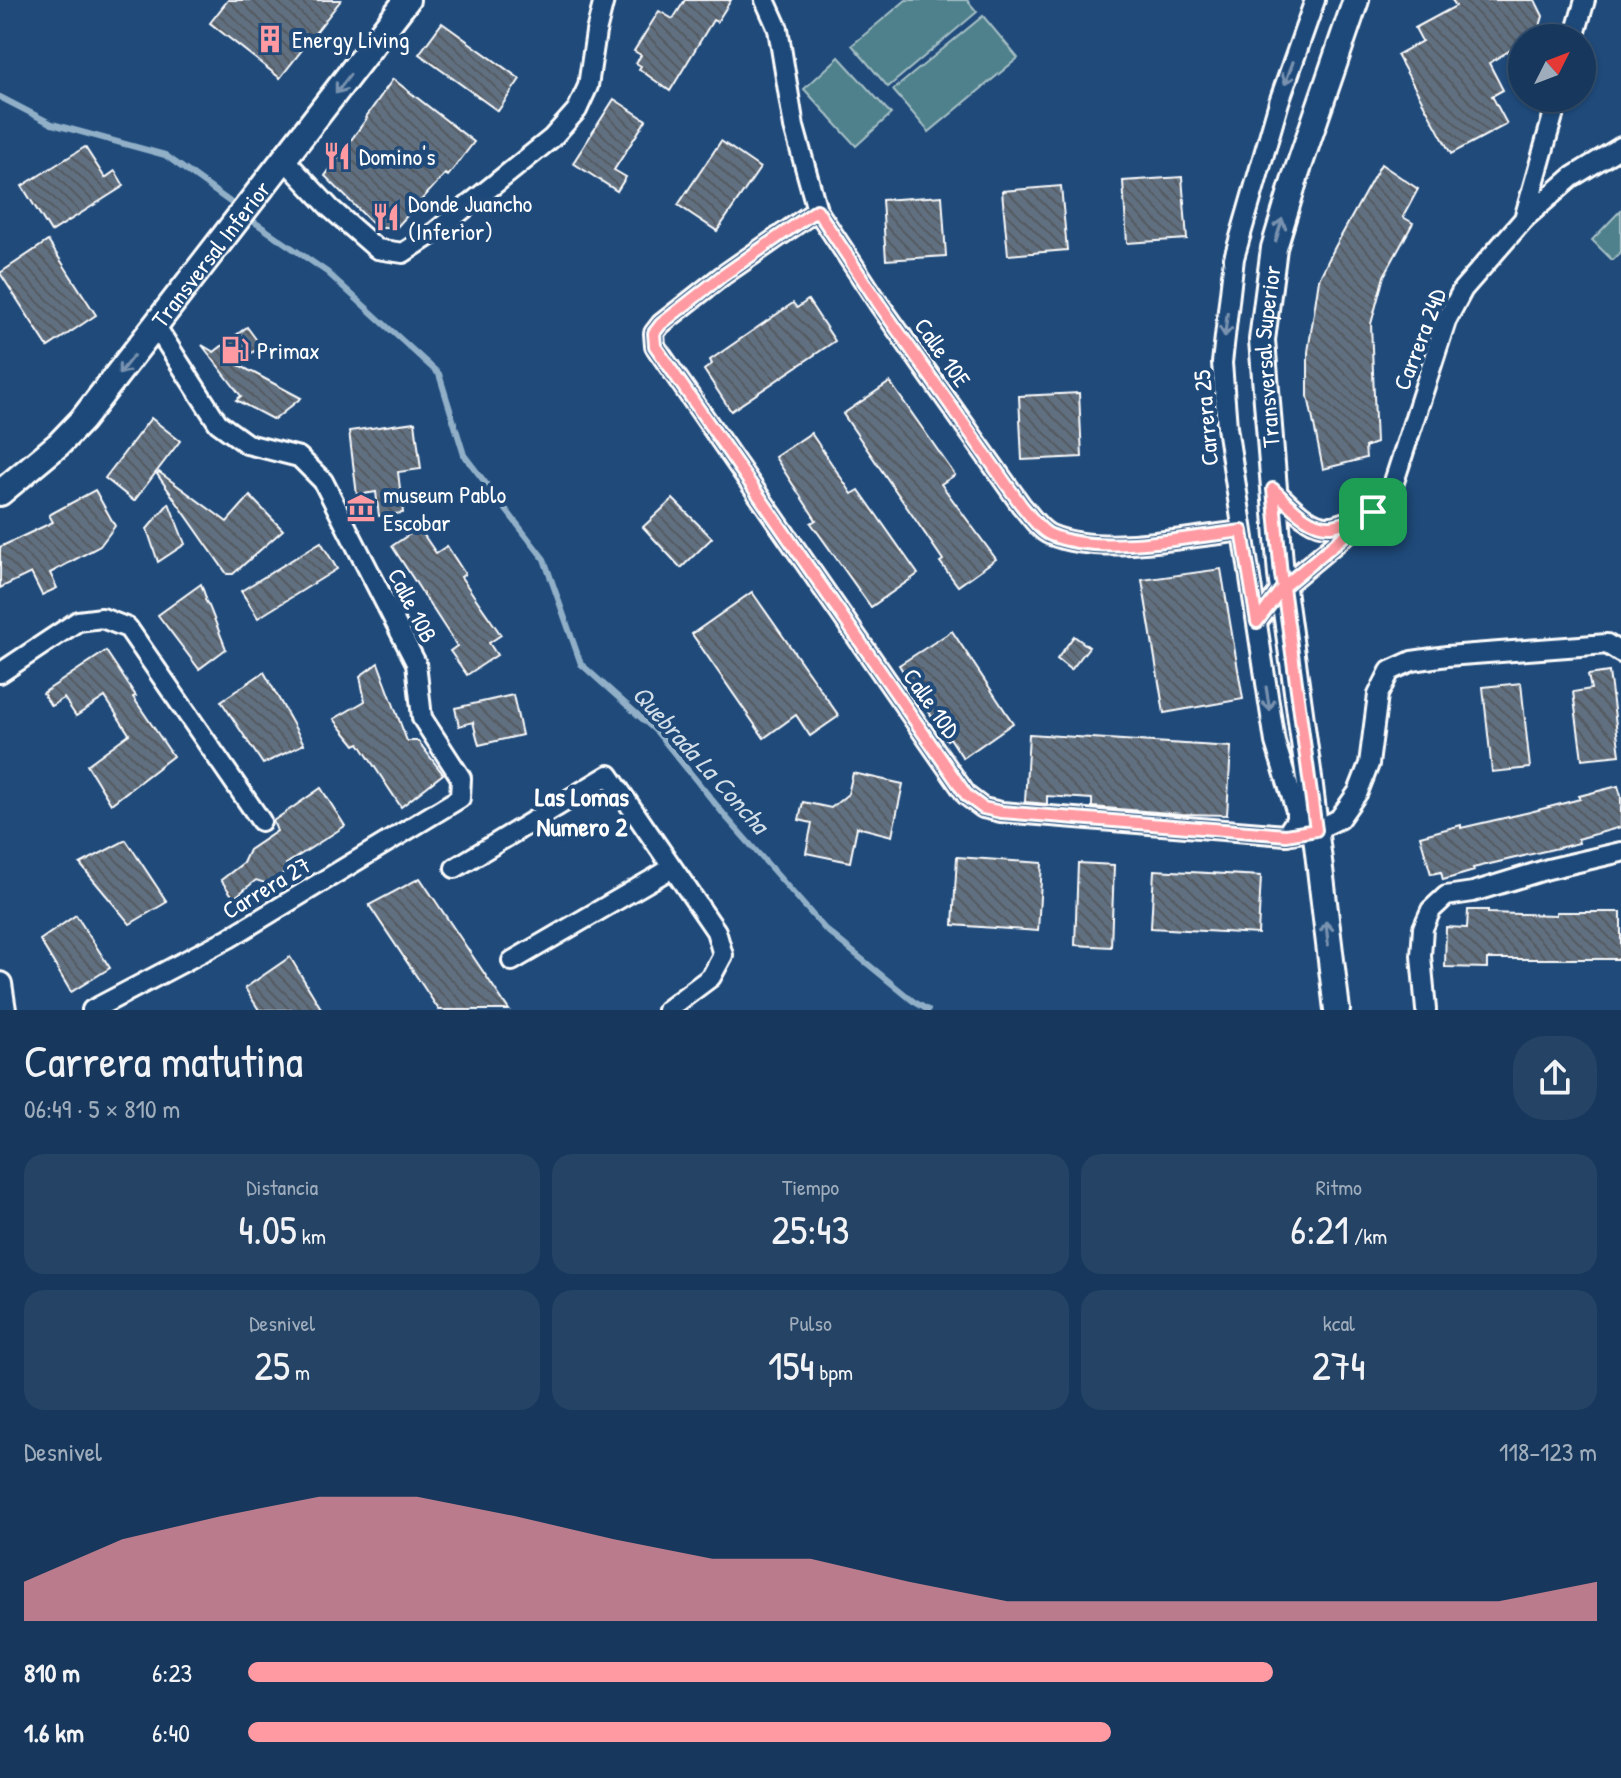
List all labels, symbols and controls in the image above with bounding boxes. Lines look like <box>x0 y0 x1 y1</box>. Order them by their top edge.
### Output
place label: Energy Living <box>292 23 409 55</box>
building icon: Energy Living <box>255 24 285 54</box>
north arrow <box>1508 24 1596 112</box>
map controls <box>1508 24 1596 112</box>
one-way arrow <box>1281 61 1295 85</box>
one-way arrow <box>334 73 351 94</box>
place label: Domino's <box>359 140 435 172</box>
restaurant icon: Domino's <box>322 141 352 171</box>
street label: Transversal Inferior <box>144 174 277 334</box>
place label: Donde Juancho (Inferior) <box>408 187 532 247</box>
restaurant icon: Donde Juancho (Inferior) <box>371 202 401 232</box>
one-way arrow <box>1272 218 1287 244</box>
street label: Transversal Superior <box>1246 263 1288 449</box>
street label: Carrera 24D <box>1385 283 1453 394</box>
street label: Calle 10E <box>908 311 979 393</box>
one-way arrow <box>1219 311 1234 338</box>
place label: Primax <box>257 334 320 366</box>
fuel station icon: Primax <box>220 335 250 365</box>
one-way arrow <box>117 354 134 375</box>
street label: Carrera 25 <box>1185 369 1225 467</box>
place label: museum Pablo Escobar <box>383 478 506 538</box>
pin <box>1339 478 1407 546</box>
icon: arrive <box>1351 490 1395 534</box>
museum icon: museum Pablo Escobar <box>346 493 376 523</box>
street label: Calle 10B <box>381 562 445 648</box>
street label: Calle 10D <box>896 662 968 745</box>
water label: Quebrada La Concha <box>625 677 779 843</box>
one-way arrow <box>1261 686 1276 711</box>
district label: Las Lomas Numero 2 <box>535 779 629 844</box>
street label: Carrera 27 <box>216 848 316 926</box>
one-way arrow <box>1320 920 1335 947</box>
text: Carrera matutina <box>24 1031 303 1091</box>
button: share <box>1513 1036 1597 1120</box>
text: 06:49 · 5 × 810 m <box>24 1091 180 1126</box>
text: Distancia <box>246 1172 318 1202</box>
text: Tiempo <box>782 1172 839 1202</box>
text: Ritmo <box>1316 1172 1362 1202</box>
text: 4.05 <box>238 1202 297 1256</box>
text: 25:43 <box>772 1202 849 1256</box>
text: 6:21 <box>1290 1202 1349 1256</box>
text: km <box>297 1221 326 1251</box>
text: /km <box>1349 1221 1387 1251</box>
text: Desnivel <box>249 1308 315 1338</box>
text: Pulso <box>789 1308 832 1338</box>
text: kcal <box>1323 1308 1355 1338</box>
text: 25 <box>254 1338 290 1392</box>
text: 154 <box>768 1338 814 1392</box>
text: 274 <box>1312 1338 1366 1392</box>
text: m <box>290 1357 310 1387</box>
text: bpm <box>814 1357 853 1387</box>
text: Desnivel <box>24 1434 102 1469</box>
text: 118–123 m <box>1499 1434 1597 1469</box>
text: 810 m <box>24 1655 80 1690</box>
text: 6:23 <box>152 1655 192 1690</box>
text: 1.6 km <box>24 1715 84 1750</box>
text: 6:40 <box>152 1715 190 1750</box>

